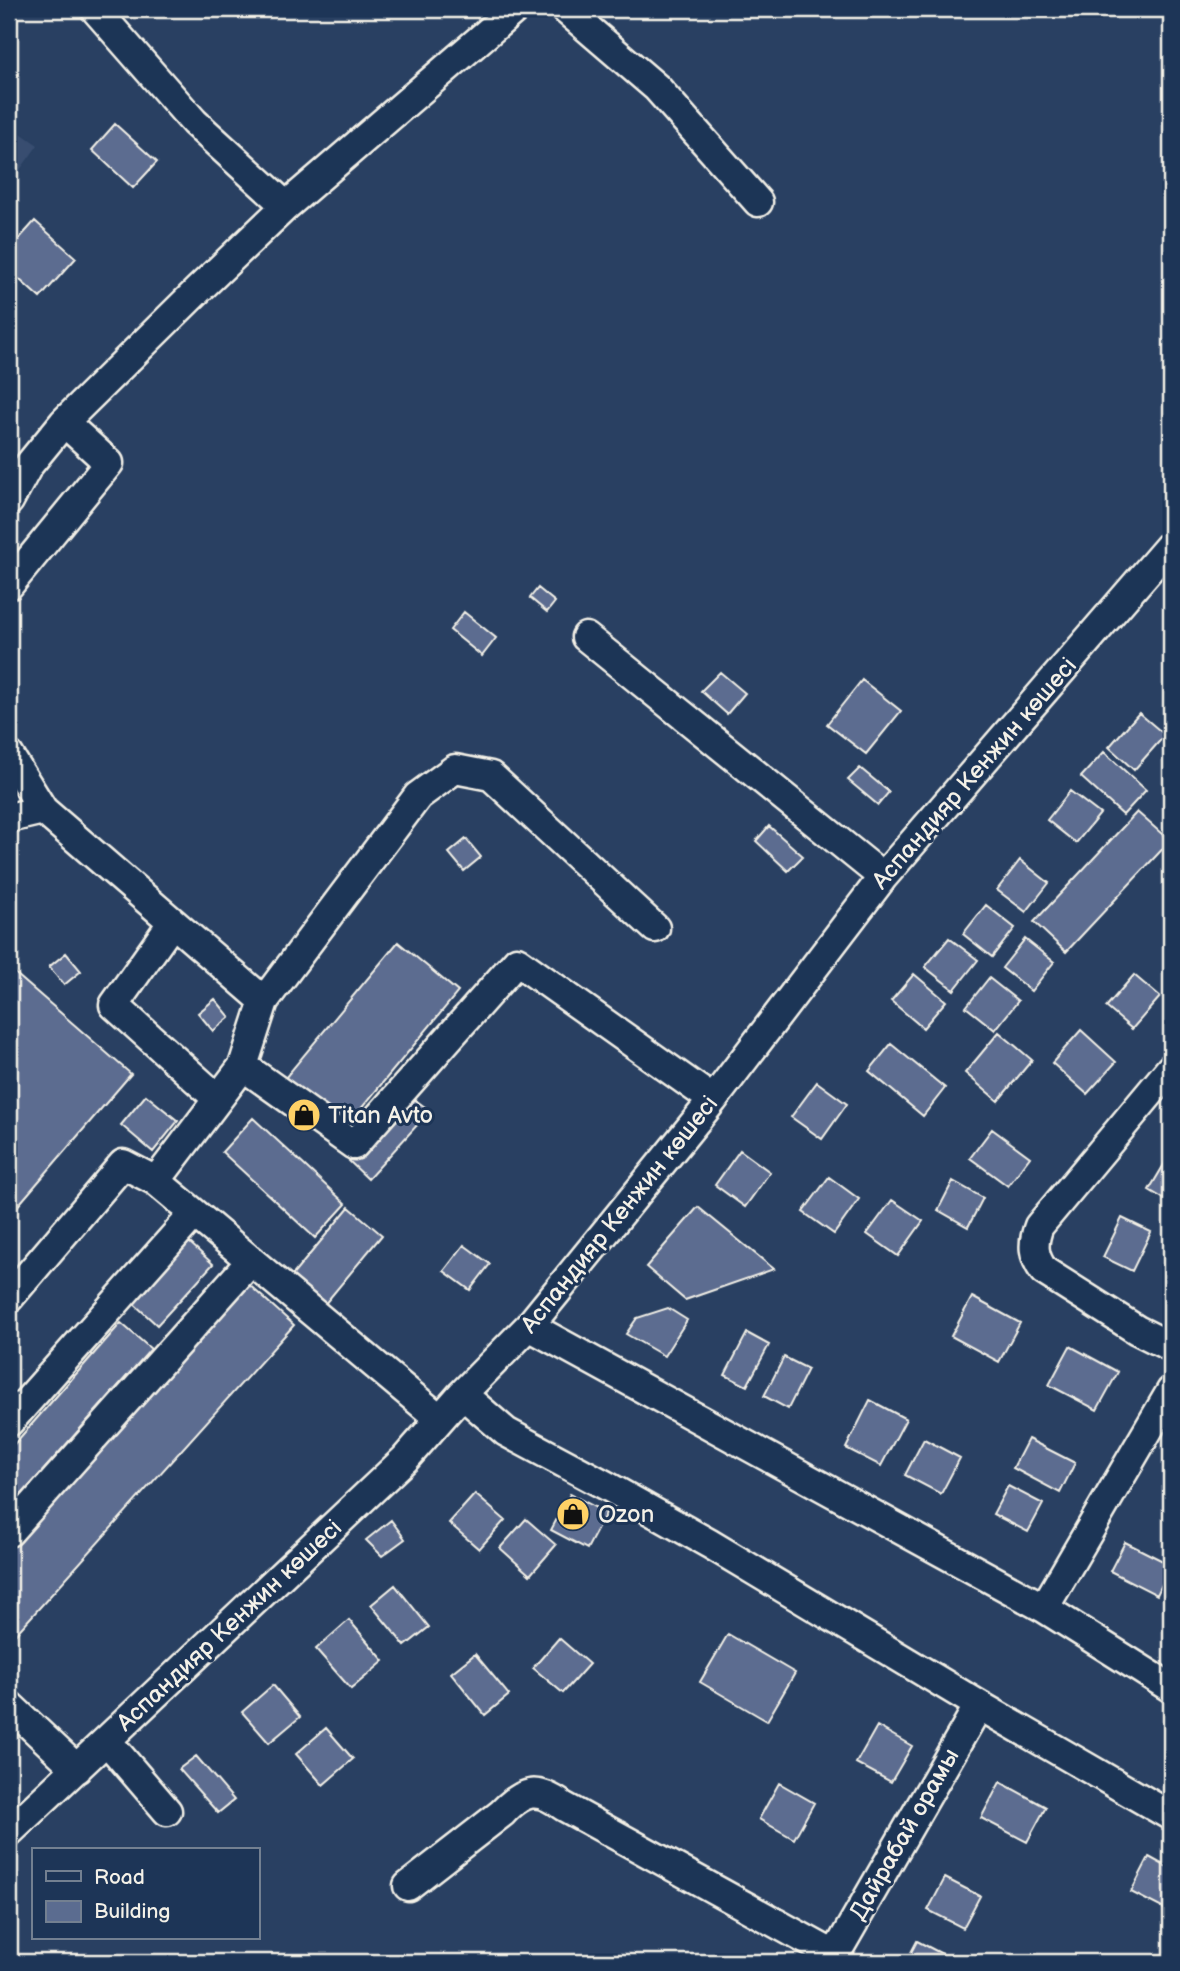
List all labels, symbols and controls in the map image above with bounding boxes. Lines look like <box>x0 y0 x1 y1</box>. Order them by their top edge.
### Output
street label: Аспандияр Кенжин көшесі <box>865 652 1083 896</box>
street label: Аспандияр Кенжин көшесі <box>514 1090 724 1340</box>
shop icon: Titan Avto <box>285 1096 323 1134</box>
place label: Titan Avto <box>328 1101 433 1130</box>
shop icon: Ozon <box>554 1495 592 1533</box>
place label: Ozon <box>598 1500 654 1529</box>
street label: Аспандияр Кенжин көшесі <box>110 1513 348 1738</box>
street label: Дайрабай орамы <box>844 1743 965 1925</box>
legend <box>32 1848 259 1940</box>
text: Road <box>94 1865 145 1890</box>
text: Building <box>94 1899 170 1924</box>

